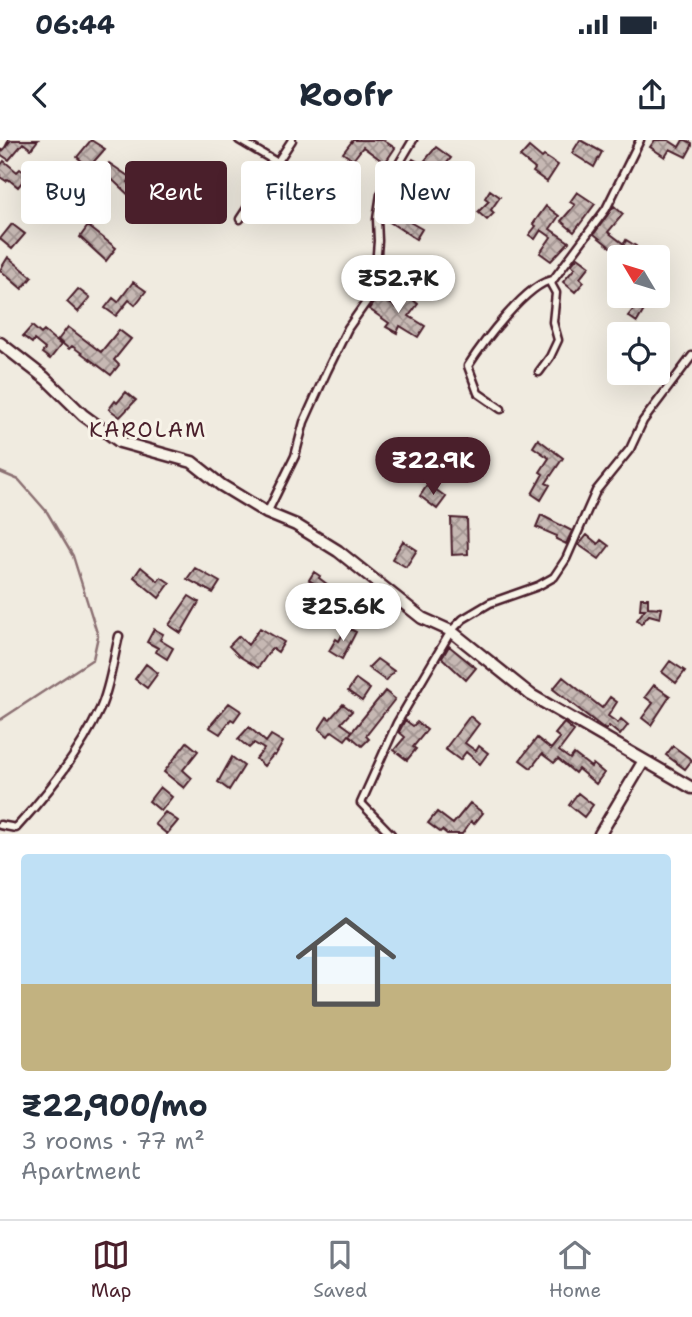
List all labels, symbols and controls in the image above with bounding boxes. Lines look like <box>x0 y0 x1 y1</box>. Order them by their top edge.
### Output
text: 06:44 <box>35 7 115 42</box>
text: Roofr <box>299 73 393 116</box>
icon: back <box>21 76 59 114</box>
icon: share <box>633 76 671 114</box>
chip: Buy <box>21 161 111 224</box>
chip: Rent <box>125 161 227 224</box>
chip: Filters <box>241 161 361 224</box>
chip: New <box>375 161 475 224</box>
north arrow <box>607 245 670 308</box>
map controls <box>607 245 670 385</box>
pin: ₹52.7K <box>341 256 455 315</box>
text: ₹52.7K <box>357 263 439 293</box>
button: locate <box>607 322 670 385</box>
district label: KAROLAM <box>89 416 207 444</box>
pin: ₹22.9K <box>376 438 490 497</box>
text: ₹22.9K <box>391 445 475 475</box>
pin: ₹25.6K <box>286 584 400 643</box>
text: ₹25.6K <box>301 591 385 621</box>
icon: home <box>283 899 409 1025</box>
text: ₹22,900/mo <box>21 1085 208 1126</box>
text: 3 rooms · 77 m² <box>21 1126 205 1156</box>
text: Apartment <box>21 1156 141 1186</box>
tab: Map <box>91 1236 132 1303</box>
tab: Saved <box>313 1236 367 1303</box>
tab: Home <box>549 1236 601 1303</box>

